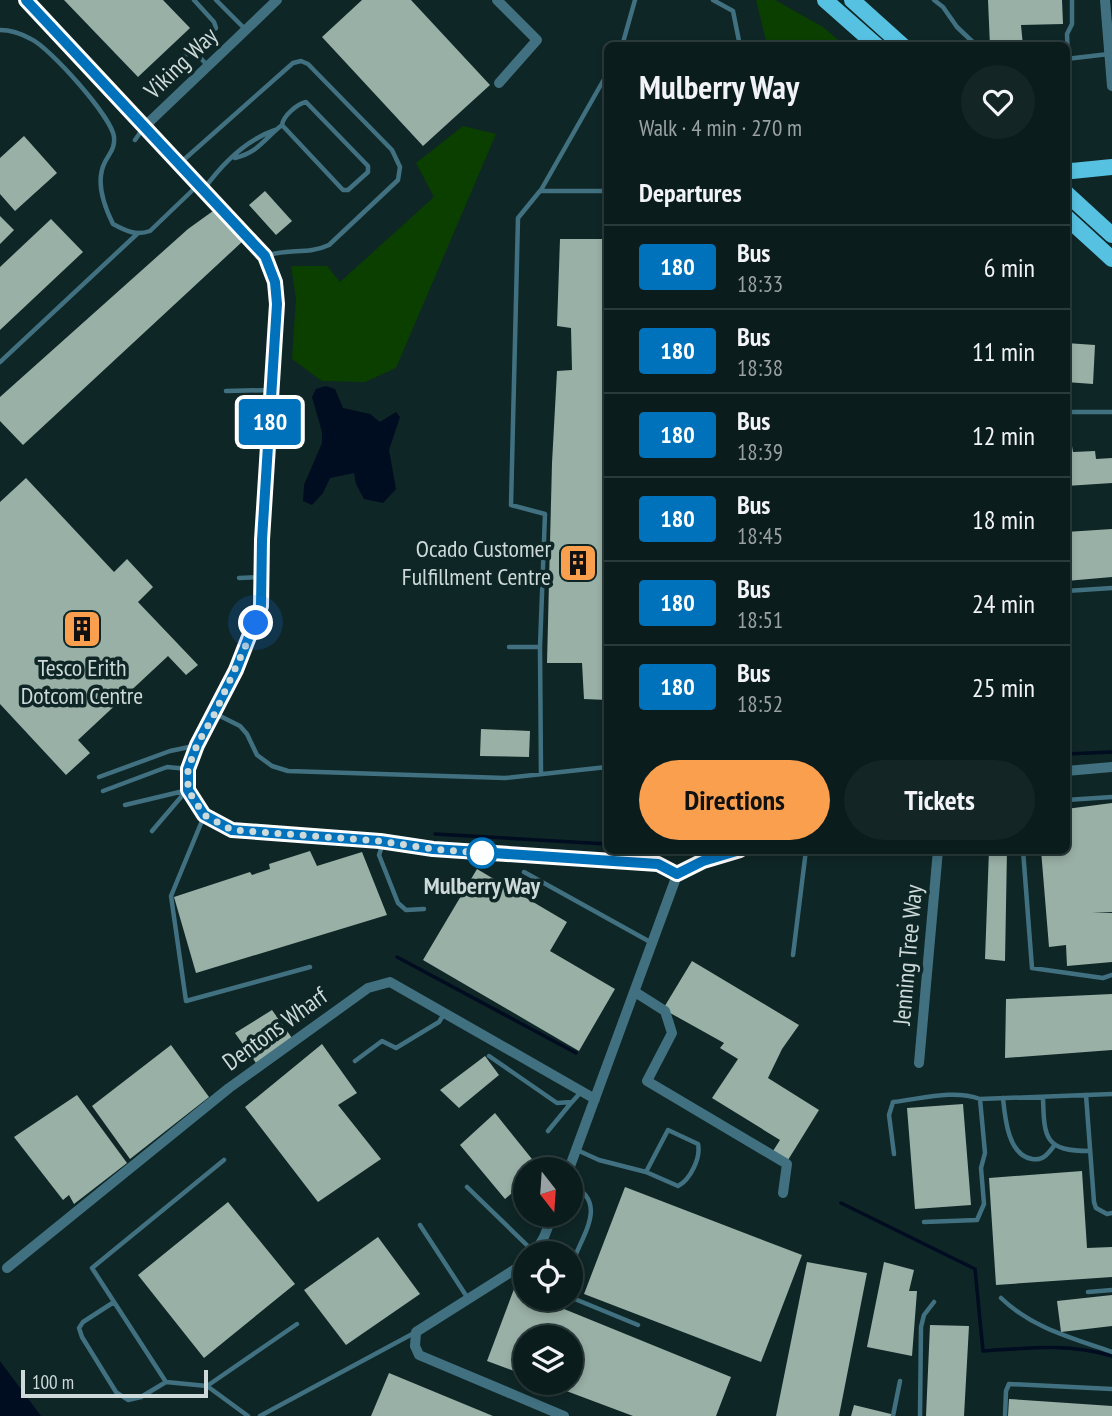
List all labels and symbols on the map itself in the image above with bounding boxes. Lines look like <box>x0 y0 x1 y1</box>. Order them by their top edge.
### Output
street label: Viking Way <box>137 20 224 106</box>
line badge: 180 <box>230 399 310 445</box>
place label: Ocado Customer Fulfillment Centre <box>402 533 551 592</box>
building icon: Ocado Customer Fulfillment Centre <box>557 542 599 584</box>
your location <box>238 605 273 640</box>
building icon: Tesco Erith Dotcom Centre <box>61 608 103 650</box>
place label: Tesco Erith Dotcom Centre <box>21 652 143 711</box>
marker: Mulberry Way <box>467 838 497 868</box>
place label: Mulberry Way <box>424 870 541 901</box>
street label: Jenning Tree Way <box>886 883 929 1027</box>
street label: Dentons Wharf <box>216 980 334 1077</box>
north arrow <box>513 1157 583 1227</box>
scale bar <box>21 1367 208 1399</box>

